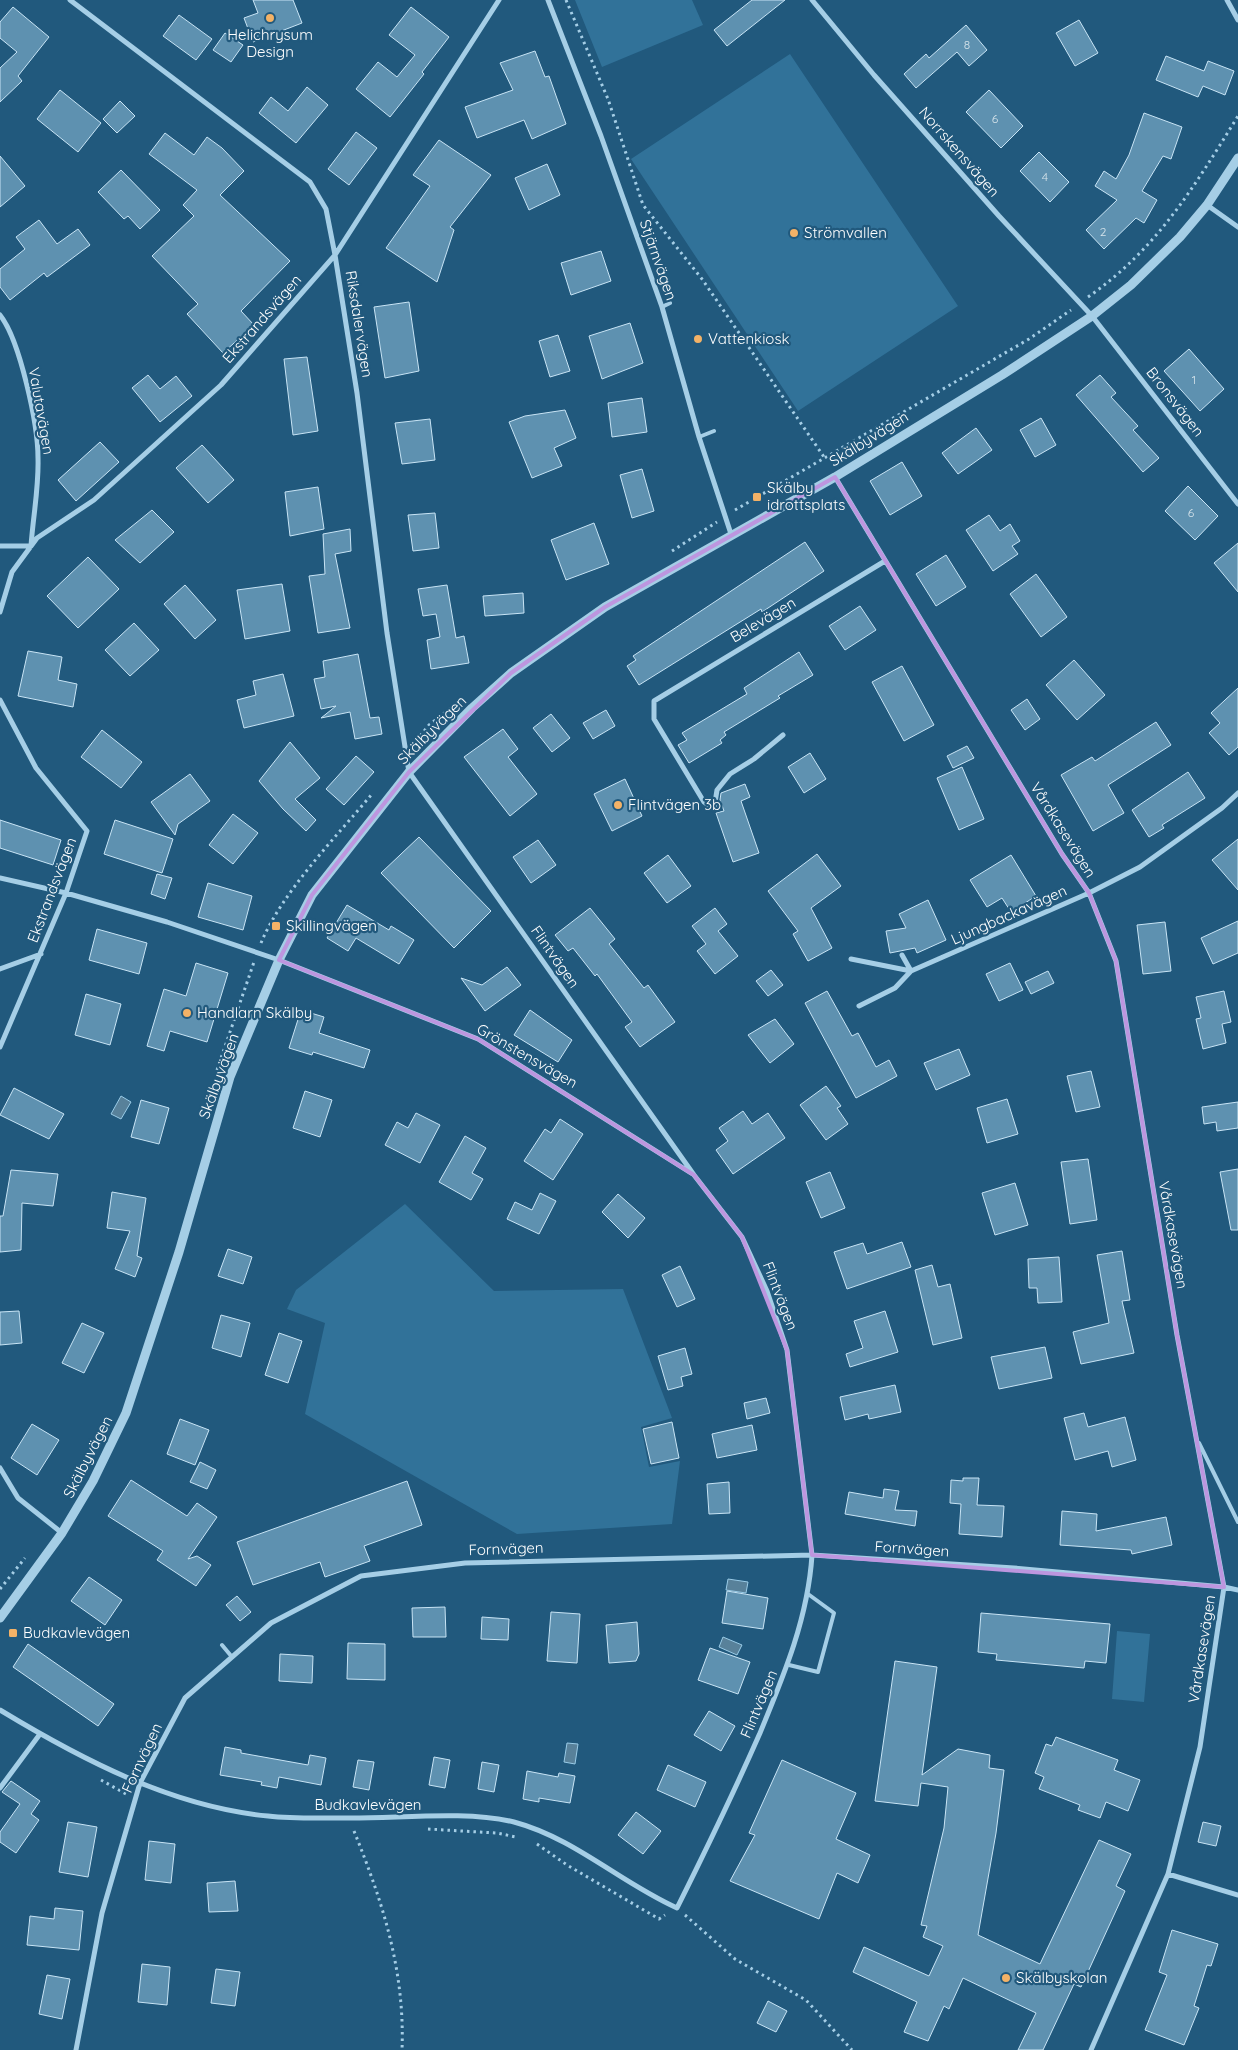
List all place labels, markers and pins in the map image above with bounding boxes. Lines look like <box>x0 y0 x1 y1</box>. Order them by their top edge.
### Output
marker: Helichrysum Design <box>264 12 276 24</box>
place label: Helichrysum Design <box>227 25 313 61</box>
place label: Strömvallen <box>804 223 887 242</box>
marker: Strömvallen <box>788 227 800 239</box>
place label: Vattenkiosk <box>708 329 789 348</box>
marker: Vattenkiosk <box>692 333 704 345</box>
place label: Skälby idrottsplats <box>767 478 845 514</box>
marker: Skälby idrottsplats <box>751 491 763 503</box>
place label: Flintvägen 3b <box>628 795 721 814</box>
marker: Flintvägen 3b <box>612 799 624 811</box>
place label: Skillingvägen <box>286 916 377 935</box>
marker: Skillingvägen <box>270 920 282 932</box>
place label: Handlarn Skälby <box>197 1003 312 1022</box>
marker: Handlarn Skälby <box>181 1007 193 1019</box>
place label: Budkavlevägen <box>23 1623 130 1642</box>
marker: Budkavlevägen <box>7 1627 19 1639</box>
place label: Skälbyskolan <box>1016 1968 1107 1987</box>
marker: Skälbyskolan <box>1000 1972 1012 1984</box>

